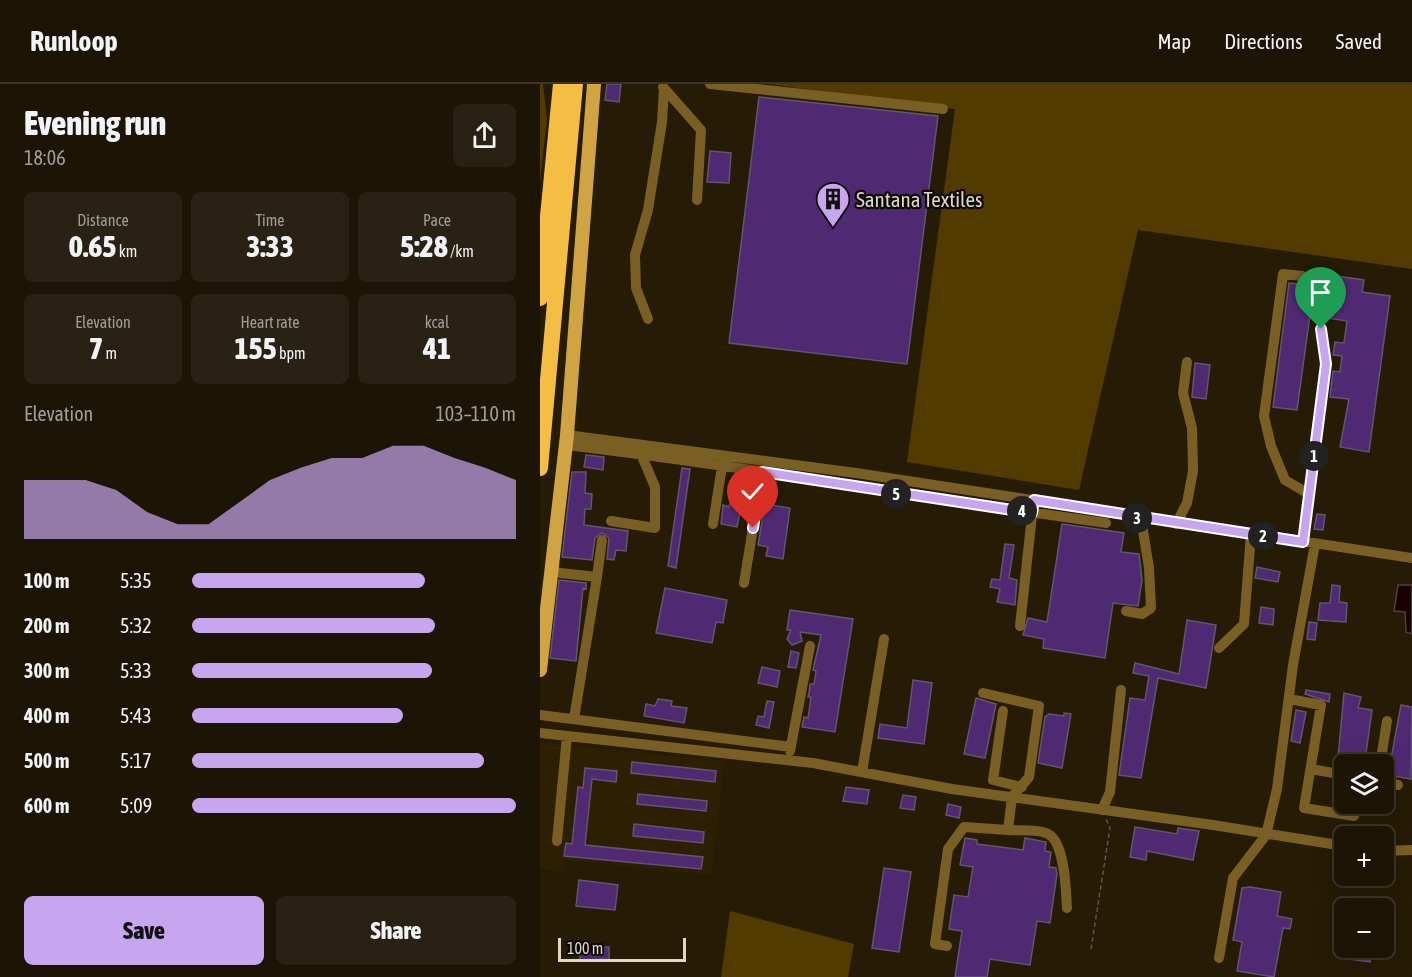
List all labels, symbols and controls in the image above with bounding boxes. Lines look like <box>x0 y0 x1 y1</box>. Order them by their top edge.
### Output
text: Runloop <box>30 25 118 57</box>
text: Map <box>1157 29 1191 53</box>
text: Directions <box>1224 29 1303 53</box>
text: Saved <box>1336 29 1382 53</box>
text: Evening run <box>24 104 166 142</box>
button: share <box>453 104 516 167</box>
text: 18:06 <box>24 146 66 169</box>
building icon: Santana Textiles <box>815 181 851 228</box>
place label: Santana Textiles <box>856 187 982 211</box>
text: Distance <box>77 211 129 229</box>
text: Time <box>255 211 285 229</box>
text: Pace <box>423 211 451 229</box>
text: 0.65 <box>69 229 116 263</box>
text: 3:33 <box>246 229 294 263</box>
text: 5:28 <box>400 229 448 263</box>
text: km <box>116 242 137 260</box>
text: /km <box>448 242 474 260</box>
pin <box>1295 267 1346 329</box>
icon: arrive <box>1304 276 1337 309</box>
text: Elevation <box>75 313 131 331</box>
text: Heart rate <box>241 313 299 331</box>
text: kcal <box>425 313 449 331</box>
text: 7 <box>89 331 103 365</box>
text: 155 <box>234 331 277 365</box>
text: 41 <box>423 331 451 365</box>
text: m <box>103 344 117 362</box>
text: bpm <box>277 344 306 362</box>
text: Elevation <box>24 402 93 425</box>
text: 103–110 m <box>435 402 516 425</box>
pin: 1 <box>1299 441 1329 471</box>
text: 1 <box>1310 447 1318 465</box>
pin <box>727 466 778 528</box>
icon: check <box>736 475 769 508</box>
pin: 5 <box>881 479 911 509</box>
text: 5 <box>892 485 900 503</box>
pin: 4 <box>1007 496 1037 526</box>
text: 4 <box>1018 502 1026 520</box>
pin: 3 <box>1122 503 1152 533</box>
text: 3 <box>1133 509 1141 527</box>
pin: 2 <box>1248 521 1278 551</box>
text: 2 <box>1259 527 1267 545</box>
text: 100 m <box>24 569 69 592</box>
text: 5:35 <box>120 569 152 592</box>
text: 200 m <box>24 614 69 637</box>
text: 5:32 <box>120 614 152 637</box>
text: 300 m <box>24 659 69 682</box>
text: 5:33 <box>120 659 152 682</box>
text: 400 m <box>24 704 69 727</box>
text: 5:43 <box>120 704 152 727</box>
text: 500 m <box>24 749 69 772</box>
text: 5:17 <box>120 749 152 772</box>
map controls <box>1334 754 1394 958</box>
button: layers <box>1334 754 1394 814</box>
text: 600 m <box>24 794 69 817</box>
text: 5:09 <box>120 794 152 817</box>
button: + <box>1334 826 1394 886</box>
button: Save <box>24 896 264 965</box>
button: Share <box>276 896 516 965</box>
button: − <box>1334 898 1394 958</box>
scale bar <box>558 935 686 962</box>
text: 100 m <box>567 939 603 957</box>

